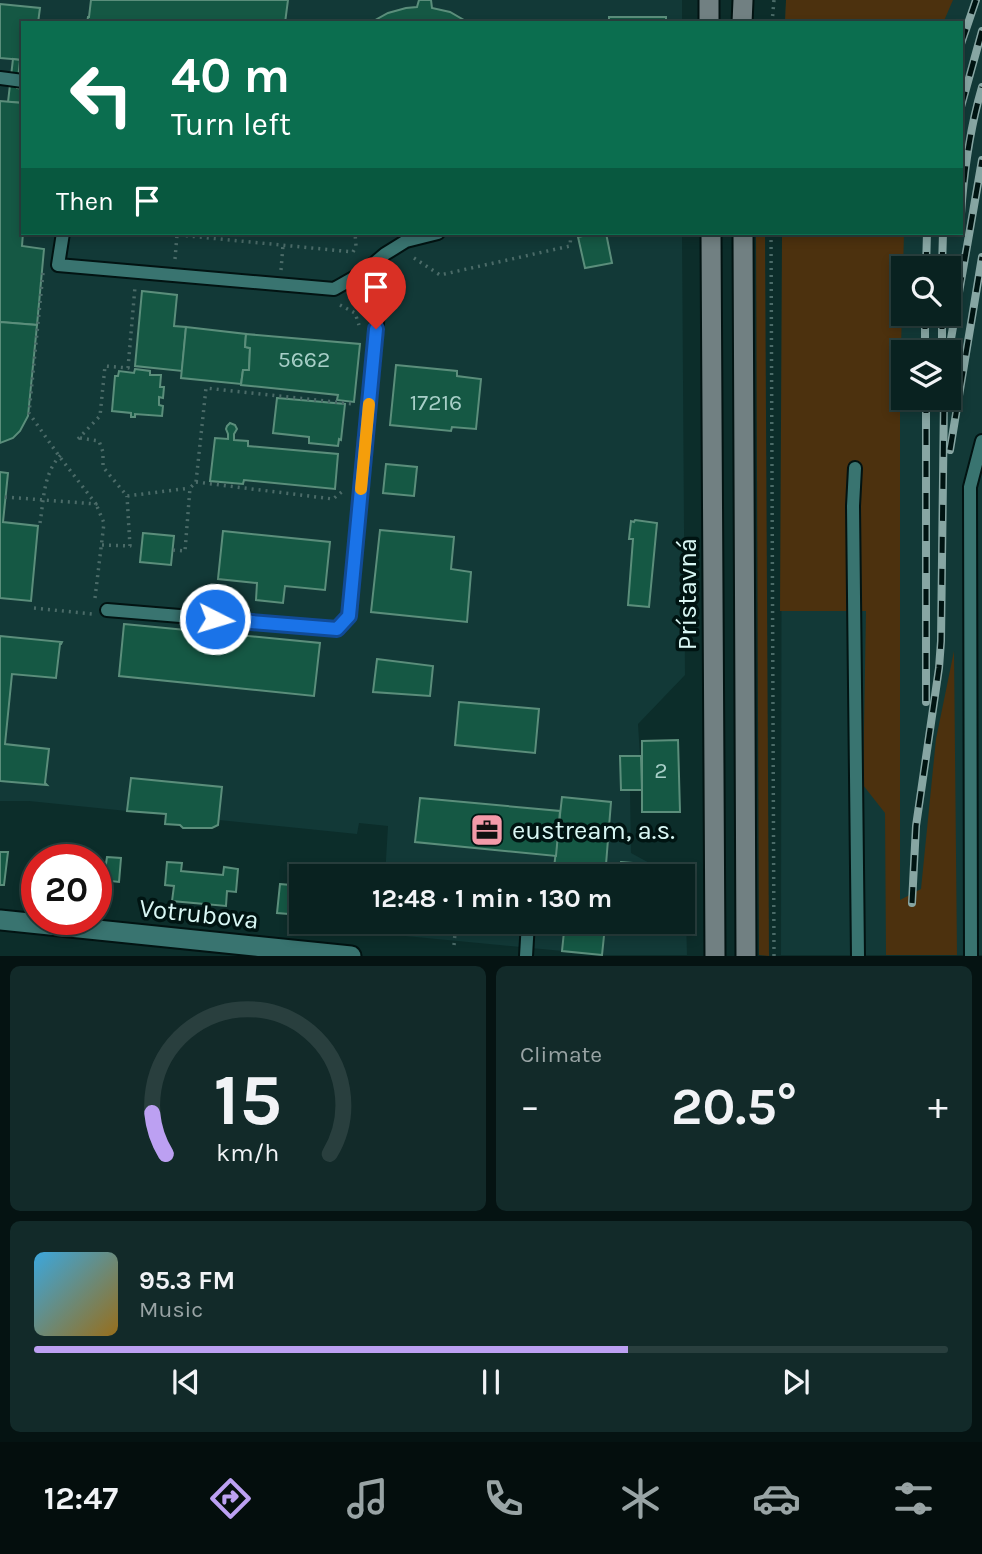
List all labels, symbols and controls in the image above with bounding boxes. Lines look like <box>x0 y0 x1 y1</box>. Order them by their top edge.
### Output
text: 40 m <box>171 47 290 104</box>
icon: left <box>56 49 147 140</box>
text: Turn left <box>171 106 291 143</box>
icon: arrive <box>128 182 166 220</box>
text: Then <box>56 186 114 217</box>
map controls <box>891 256 961 410</box>
button: search <box>891 256 961 326</box>
pin <box>346 257 406 329</box>
icon: arrive <box>357 268 395 306</box>
button: layers <box>891 340 961 410</box>
house number: 5662 <box>278 346 330 373</box>
house number: 17216 <box>410 389 462 416</box>
street label: Prístavná <box>672 538 703 650</box>
position arrow <box>178 582 252 656</box>
house number: 2 <box>654 757 668 784</box>
office icon: eustream, a.s. <box>468 811 506 849</box>
place label: eustream, a.s. <box>512 815 675 846</box>
speed limit sign: 20 <box>21 844 112 935</box>
text: 12:48 · 1 min · 130 m <box>372 883 612 914</box>
street label: Votrubova <box>138 892 260 936</box>
text: Climate <box>520 1041 602 1068</box>
text: 15 <box>214 1058 282 1143</box>
text: 20.5° <box>671 1076 797 1137</box>
text: − <box>520 1084 540 1129</box>
text: + <box>928 1084 948 1129</box>
text: km/h <box>216 1138 280 1167</box>
text: 95.3 FM <box>139 1265 235 1296</box>
text: Music <box>139 1296 203 1323</box>
icon: previous <box>167 1363 205 1401</box>
icon: pause <box>472 1363 510 1401</box>
icon: next <box>777 1363 815 1401</box>
icon: directions <box>206 1474 255 1523</box>
icon: music <box>343 1474 392 1523</box>
icon: phone <box>479 1474 528 1523</box>
icon: climate <box>616 1474 665 1523</box>
icon: car <box>752 1474 801 1523</box>
icon: filters <box>889 1474 938 1523</box>
text: 12:47 <box>44 1480 118 1517</box>

